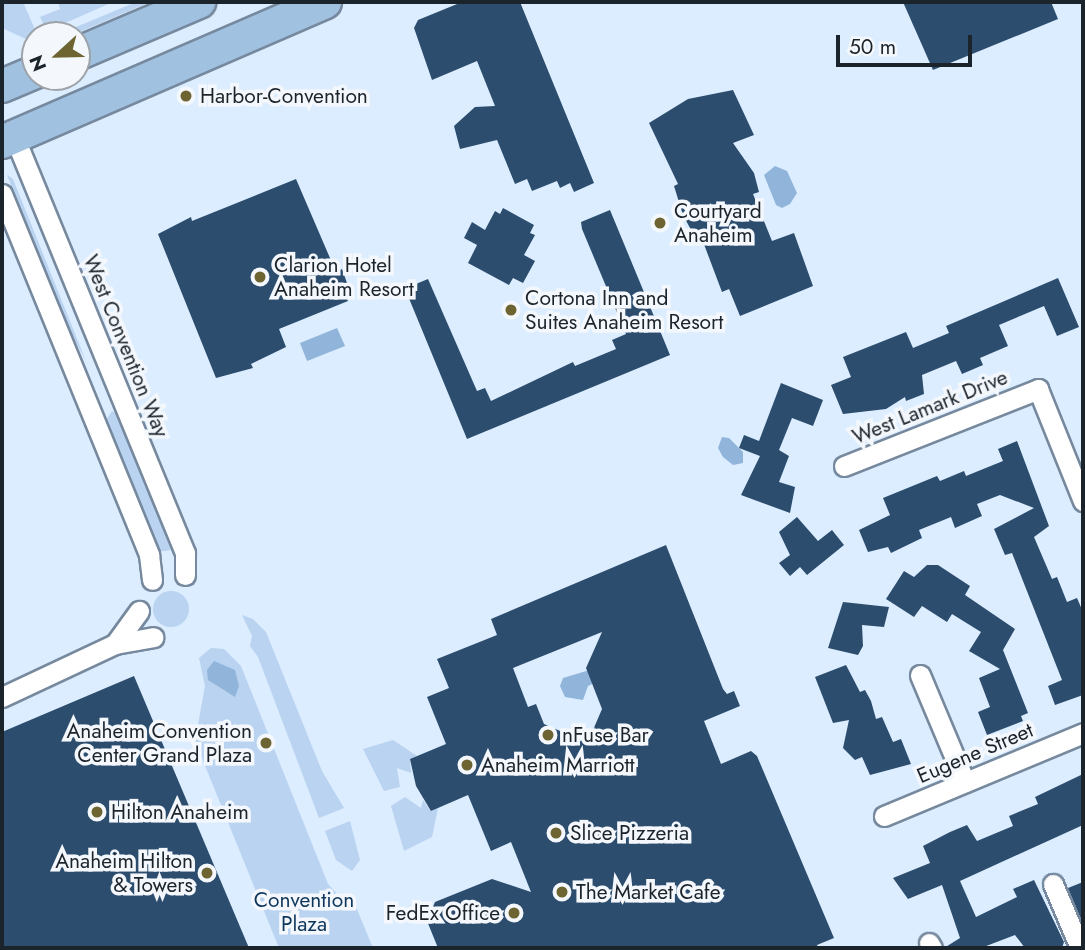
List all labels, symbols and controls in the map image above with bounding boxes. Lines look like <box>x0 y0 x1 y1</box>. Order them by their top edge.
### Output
north arrow <box>21 21 91 91</box>
scale bar <box>840 21 976 65</box>
text: 50 m <box>849 32 896 62</box>
text: N <box>23 51 53 75</box>
place label: Harbor-Convention <box>200 83 368 109</box>
marker: Harbor-Convention <box>178 88 194 104</box>
place label: Courtyard Anaheim <box>674 198 762 248</box>
marker: Courtyard Anaheim <box>652 215 668 231</box>
street label: West Convention Way <box>78 251 174 441</box>
place label: Clarion Hotel Anaheim Resort <box>274 252 414 302</box>
marker: Clarion Hotel Anaheim Resort <box>252 269 268 285</box>
place label: Cortona Inn and Suites Anaheim Resort <box>525 285 723 335</box>
marker: Cortona Inn and Suites Anaheim Resort <box>503 302 519 318</box>
street label: West Lamark Drive <box>849 364 1011 450</box>
street label: Eugene Street <box>913 717 1037 789</box>
place label: Anaheim Convention Center Grand Plaza <box>67 718 252 768</box>
place label: nFuse Bar <box>562 722 649 748</box>
marker: nFuse Bar <box>540 727 556 743</box>
marker: Anaheim Convention Center Grand Plaza <box>258 735 274 751</box>
place label: Anaheim Marriott <box>481 752 634 778</box>
marker: Anaheim Marriott <box>459 757 475 773</box>
place label: Hilton Anaheim <box>111 799 249 825</box>
marker: Hilton Anaheim <box>89 804 105 820</box>
place label: Slice Pizzeria <box>570 820 689 846</box>
marker: Slice Pizzeria <box>548 825 564 841</box>
place label: Anaheim Hilton & Towers <box>55 848 193 898</box>
marker: Anaheim Hilton & Towers <box>199 865 215 881</box>
place label: The Market Cafe <box>576 879 721 905</box>
marker: The Market Cafe <box>554 884 570 900</box>
park label: Convention Plaza <box>254 887 354 937</box>
place label: FedEx Office <box>386 900 500 926</box>
marker: FedEx Office <box>506 905 522 921</box>

